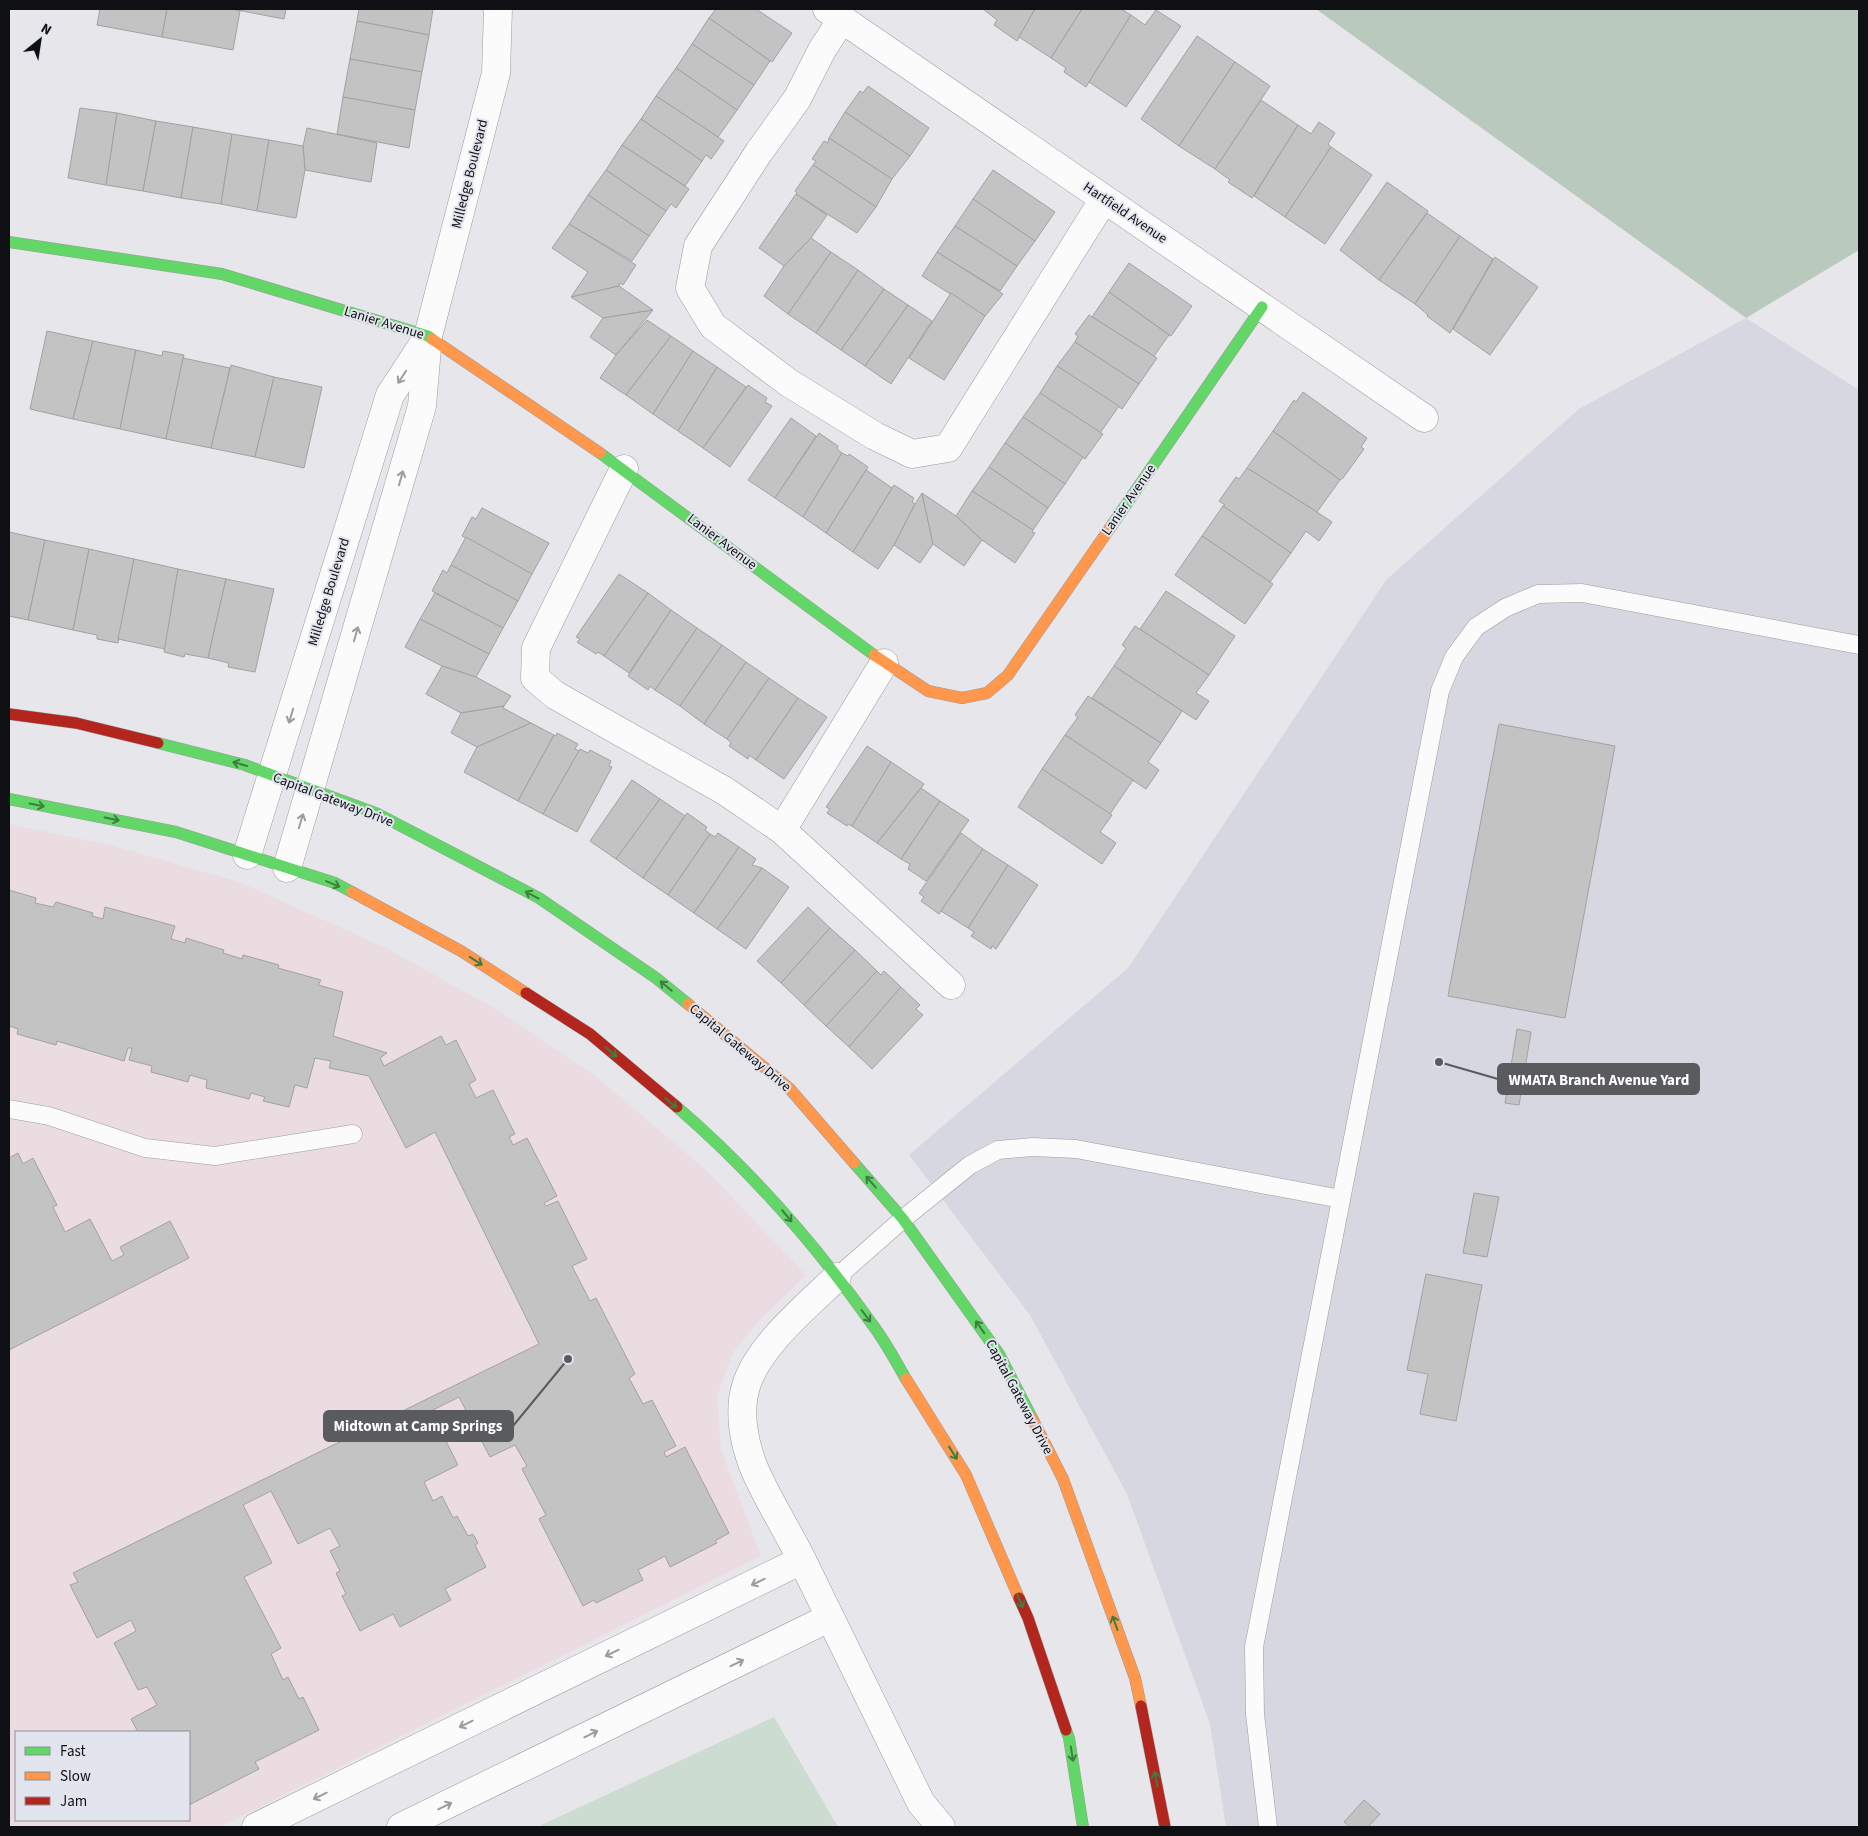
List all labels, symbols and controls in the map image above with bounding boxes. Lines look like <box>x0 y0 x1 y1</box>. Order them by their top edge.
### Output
north arrow <box>15 15 65 65</box>
text: N <box>37 19 55 41</box>
street label: Milledge Boulevard <box>447 117 493 231</box>
street label: Hartfield Avenue <box>1079 177 1171 249</box>
street label: Lanier Avenue <box>342 301 427 345</box>
one-way arrow <box>396 370 406 384</box>
street label: Lanier Avenue <box>1097 460 1161 540</box>
one-way arrow <box>396 471 406 487</box>
street label: Lanier Avenue <box>683 509 761 575</box>
street label: Milledge Boulevard <box>303 536 355 648</box>
one-way arrow <box>351 627 361 643</box>
one-way arrow <box>285 708 295 724</box>
one-way arrow <box>232 759 248 769</box>
street label: Capital Gateway Drive <box>270 768 396 832</box>
one-way arrow <box>28 800 44 810</box>
one-way arrow <box>297 814 307 830</box>
one-way arrow <box>104 815 120 825</box>
one-way arrow <box>325 879 340 889</box>
one-way arrow <box>525 889 539 899</box>
one-way arrow <box>469 956 483 966</box>
one-way arrow <box>660 980 673 991</box>
street label: Capital Gateway Drive <box>685 999 795 1097</box>
one-way arrow <box>604 1046 617 1057</box>
callout: WMATA Branch Avenue Yard <box>1498 1064 1699 1094</box>
text: WMATA Branch Avenue Yard <box>1509 1070 1689 1091</box>
one-way arrow <box>664 1097 677 1108</box>
one-way arrow <box>866 1176 877 1189</box>
one-way arrow <box>781 1209 792 1222</box>
one-way arrow <box>860 1309 871 1322</box>
one-way arrow <box>975 1320 985 1334</box>
street label: Capital Gateway Drive <box>980 1336 1058 1458</box>
callout: Midtown at Camp Springs <box>324 1411 513 1441</box>
text: Midtown at Camp Springs <box>334 1416 503 1437</box>
one-way arrow <box>947 1446 958 1460</box>
one-way arrow <box>751 1577 766 1587</box>
one-way arrow <box>1016 1593 1026 1608</box>
one-way arrow <box>1110 1615 1119 1631</box>
one-way arrow <box>605 1649 620 1658</box>
one-way arrow <box>729 1658 744 1667</box>
one-way arrow <box>459 1720 474 1730</box>
one-way arrow <box>583 1729 598 1739</box>
legend <box>15 1731 190 1821</box>
text: Fast <box>60 1741 86 1762</box>
one-way arrow <box>1067 1746 1077 1762</box>
text: Slow <box>60 1766 91 1787</box>
one-way arrow <box>1151 1772 1160 1788</box>
text: Jam <box>60 1791 87 1812</box>
one-way arrow <box>313 1792 328 1801</box>
one-way arrow <box>437 1801 452 1810</box>

